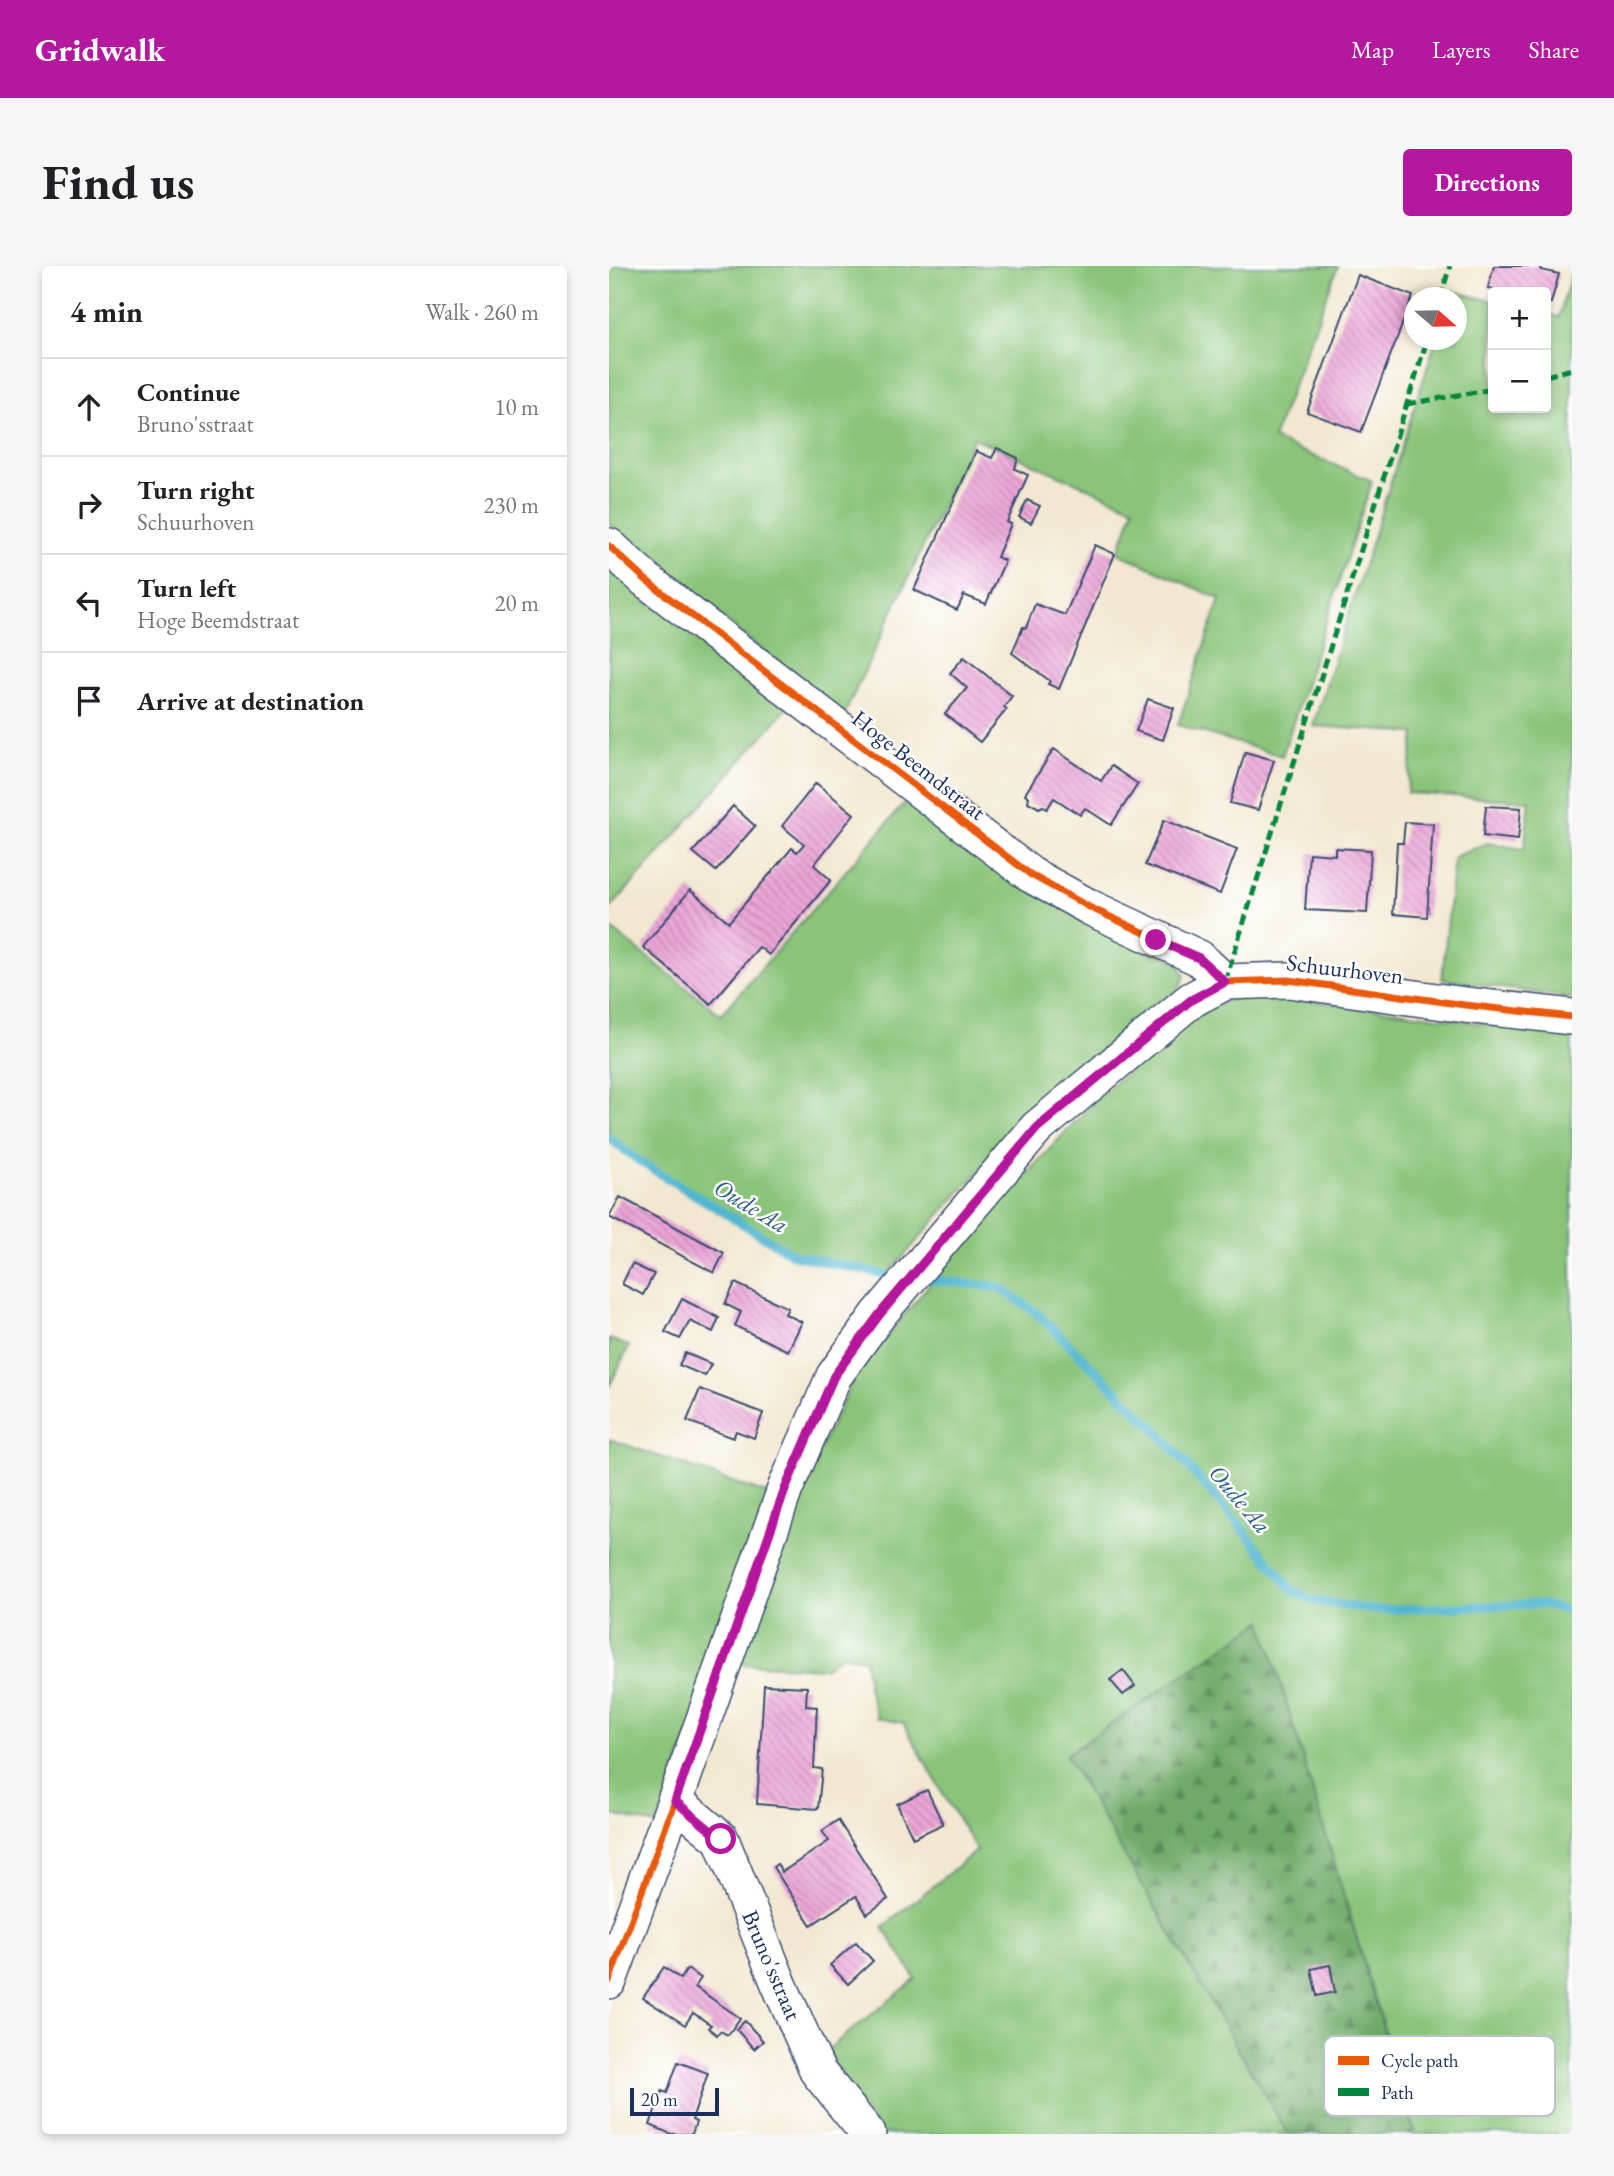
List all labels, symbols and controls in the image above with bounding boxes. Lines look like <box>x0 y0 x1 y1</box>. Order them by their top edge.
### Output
text: Gridwalk <box>35 28 165 71</box>
text: Map <box>1351 34 1394 65</box>
text: Layers <box>1432 34 1491 65</box>
text: Share <box>1529 34 1579 65</box>
button: Directions <box>1403 149 1572 216</box>
text: Find us <box>42 150 194 214</box>
north arrow <box>1404 287 1467 350</box>
map controls <box>1488 287 1551 413</box>
button: + <box>1488 287 1551 350</box>
text: 4 min <box>70 292 143 331</box>
text: Walk · 260 m <box>425 297 539 327</box>
button: − <box>1488 350 1551 413</box>
text: Continue <box>137 375 240 409</box>
icon: ahead <box>70 388 108 426</box>
text: 10 m <box>494 392 539 422</box>
text: Bruno'sstraat <box>137 409 254 439</box>
text: Turn right <box>137 473 255 507</box>
icon: right <box>70 486 108 524</box>
text: 230 m <box>483 490 539 520</box>
text: Schuurhoven <box>137 507 254 537</box>
text: Turn left <box>137 571 236 605</box>
icon: left <box>70 584 108 622</box>
text: 20 m <box>494 588 539 618</box>
text: Hoge Beemdstraat <box>137 605 299 635</box>
icon: arrive <box>70 682 108 720</box>
text: Arrive at destination <box>137 684 364 718</box>
street label: Hoge Beemdstraat <box>846 703 993 827</box>
route end <box>1140 924 1171 955</box>
street label: Schuurhoven <box>1285 947 1405 991</box>
water label: Oude Aa <box>709 1171 794 1240</box>
water label: Oude Aa <box>1202 1458 1278 1540</box>
route start <box>705 1823 736 1854</box>
street label: Bruno'sstraat <box>735 1905 809 2025</box>
legend <box>1324 2036 1555 2116</box>
text: Cycle path <box>1381 2048 1459 2073</box>
text: Path <box>1381 2080 1414 2105</box>
scale bar <box>630 2085 719 2117</box>
text: 20 m <box>641 2087 678 2112</box>

